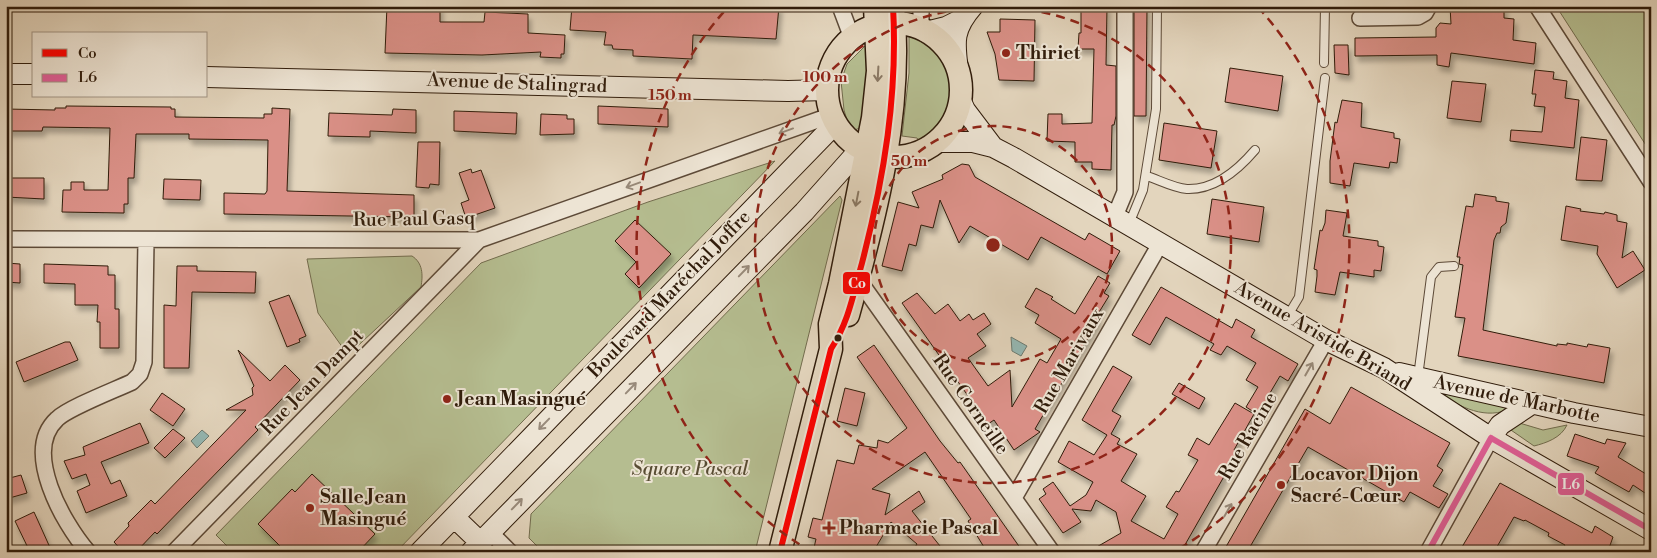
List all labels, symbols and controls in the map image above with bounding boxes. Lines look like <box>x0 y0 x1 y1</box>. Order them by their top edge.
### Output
legend <box>32 32 208 98</box>
place label: Thiriet <box>1016 41 1080 65</box>
text: Co <box>78 44 97 63</box>
marker: Thiriet <box>1000 47 1012 59</box>
one-way arrow <box>873 66 882 82</box>
text: L6 <box>78 68 97 87</box>
street label: Avenue de Stalingrad <box>425 68 608 98</box>
text: 100 m <box>803 68 848 87</box>
text: 150 m <box>648 86 692 105</box>
one-way arrow <box>778 126 794 136</box>
text: 50 m <box>891 152 927 171</box>
one-way arrow <box>625 181 641 190</box>
one-way arrow <box>852 191 862 207</box>
street label: Boulevard Maréchal Joffre <box>582 205 755 384</box>
street label: Rue Paul Gasq <box>353 206 475 232</box>
centre of rings <box>984 236 1002 254</box>
one-way arrow <box>738 265 750 278</box>
line badge: Co <box>842 271 871 295</box>
text: Co <box>848 275 866 293</box>
street label: Avenue Aristide Briand <box>1229 275 1416 397</box>
street label: Rue Marivaux <box>1029 303 1109 418</box>
street label: Rue Jean Dampt <box>255 324 369 440</box>
unlabelled marker <box>833 333 843 343</box>
street label: Rue Corneille <box>927 349 1015 459</box>
one-way arrow <box>1305 363 1315 377</box>
street label: Avenue de Marbotte <box>1431 369 1602 428</box>
one-way arrow <box>624 382 636 394</box>
place label: Jean Masingué <box>454 387 586 411</box>
street label: Rue Racine <box>1213 388 1283 484</box>
marker: Jean Masingué <box>441 393 453 405</box>
one-way arrow <box>538 418 550 430</box>
park label: Square Pascal <box>632 457 748 481</box>
place label: Locavor Dijon Sacré-Cœur <box>1291 462 1419 508</box>
line badge: L6 <box>1557 472 1585 496</box>
text: L6 <box>1562 476 1580 494</box>
marker: Locavor Dijon Sacré-Cœur <box>1275 479 1287 491</box>
place label: Salle Jean Masingué <box>320 485 407 531</box>
one-way arrow <box>511 498 523 511</box>
marker: Salle Jean Masingué <box>304 502 316 514</box>
one-way arrow <box>1223 503 1233 517</box>
place label: Pharmacie Pascal <box>839 516 998 540</box>
marker: Pharmacie Pascal <box>823 522 835 534</box>

